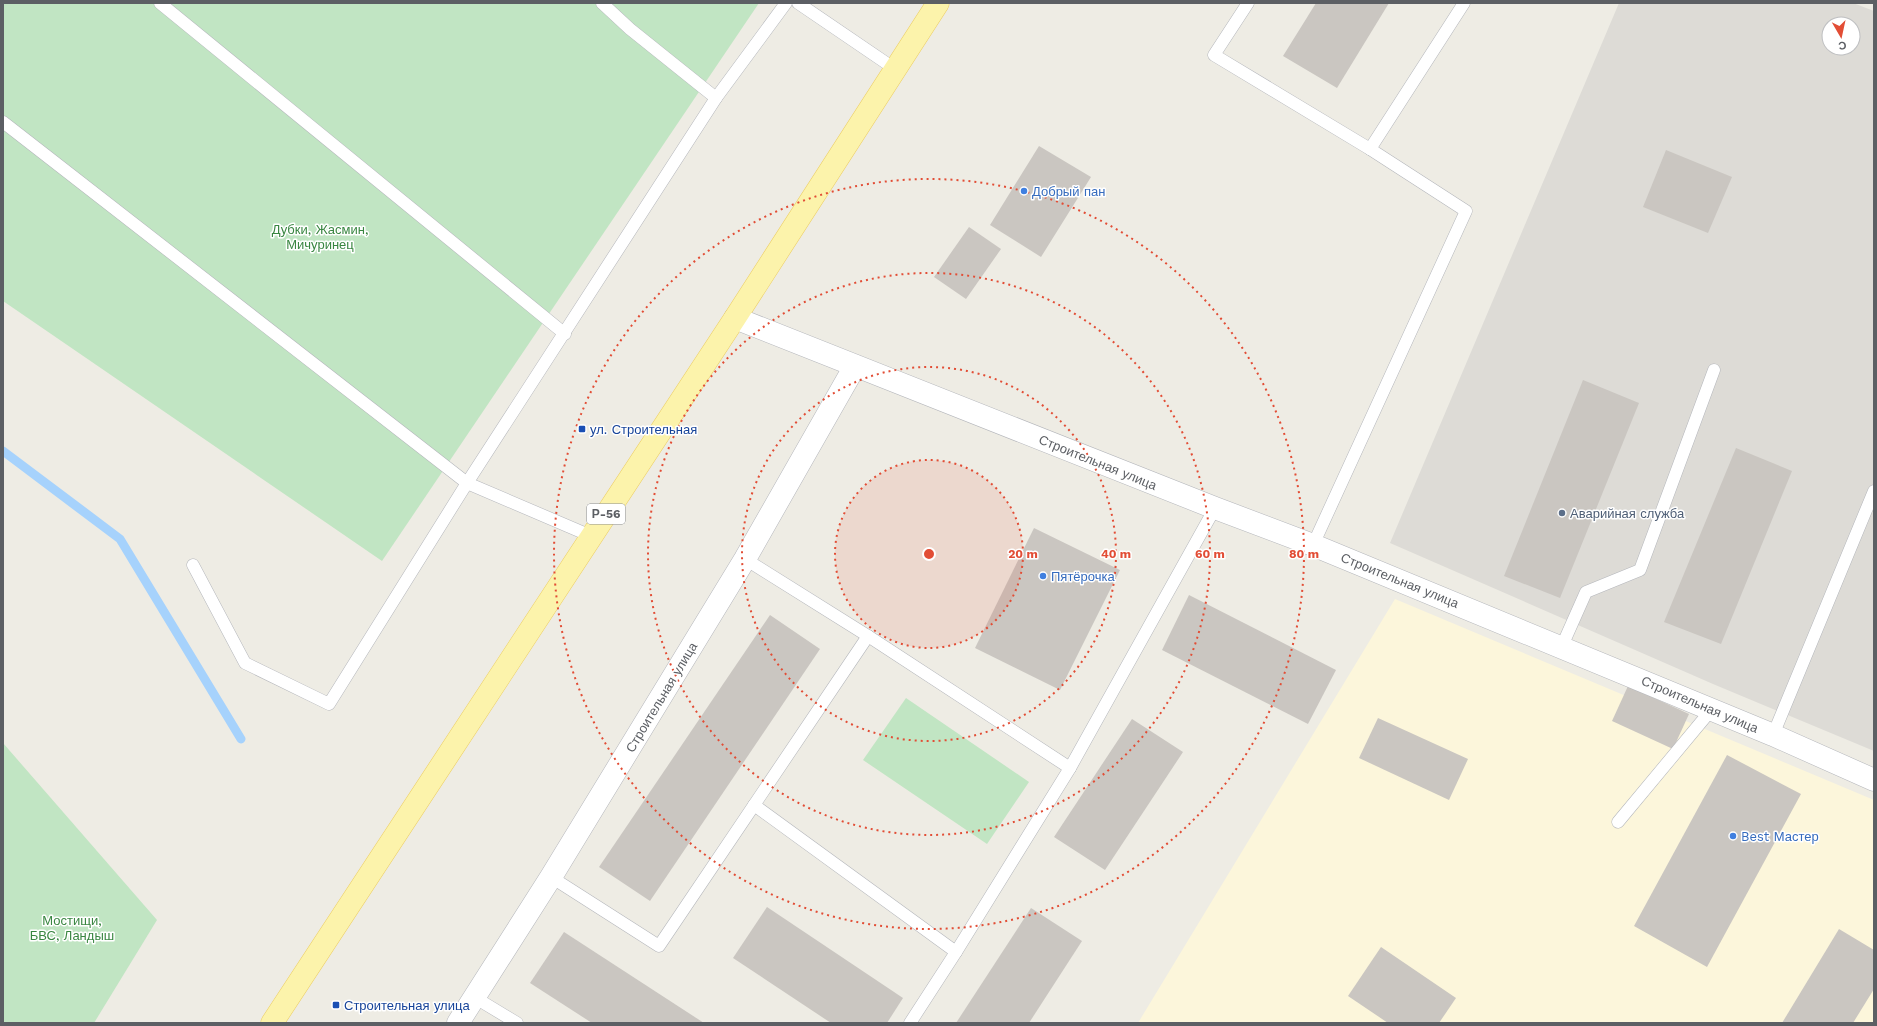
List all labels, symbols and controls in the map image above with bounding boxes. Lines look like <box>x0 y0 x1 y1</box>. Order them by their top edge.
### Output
north arrow <box>1821 16 1861 56</box>
text: С <box>1837 38 1847 52</box>
place label: Добрый пан <box>1032 184 1105 199</box>
marker: Добрый пан <box>1019 186 1029 196</box>
park label: Дубки, Жасмин, Мичуринец <box>272 222 368 252</box>
place label: ул. Строительная <box>590 422 697 437</box>
marker: ул. Строительная <box>577 424 587 434</box>
street label: Строительная улица <box>1037 432 1160 493</box>
road number: Р-56 <box>587 504 625 524</box>
place label: Аварийная служба <box>1570 506 1685 521</box>
marker: Аварийная служба <box>1557 508 1567 518</box>
centre of rings <box>922 547 936 561</box>
text: 20 m <box>1008 547 1038 561</box>
text: 40 m <box>1101 547 1131 561</box>
text: 60 m <box>1195 547 1225 561</box>
text: 80 m <box>1289 547 1319 561</box>
street label: Строительная улица <box>1339 550 1462 611</box>
place label: Пятёрочка <box>1051 569 1115 584</box>
marker: Пятёрочка <box>1038 571 1048 581</box>
street label: Строительная улица <box>623 639 701 755</box>
street label: Строительная улица <box>1639 673 1761 736</box>
place label: Best Мастер <box>1741 829 1819 844</box>
marker: Best Мастер <box>1728 831 1738 841</box>
park label: Мостищи, БВС, Ландыш <box>30 913 114 943</box>
place label: Строительная улица <box>344 998 470 1013</box>
marker: Строительная улица <box>331 1000 341 1010</box>

